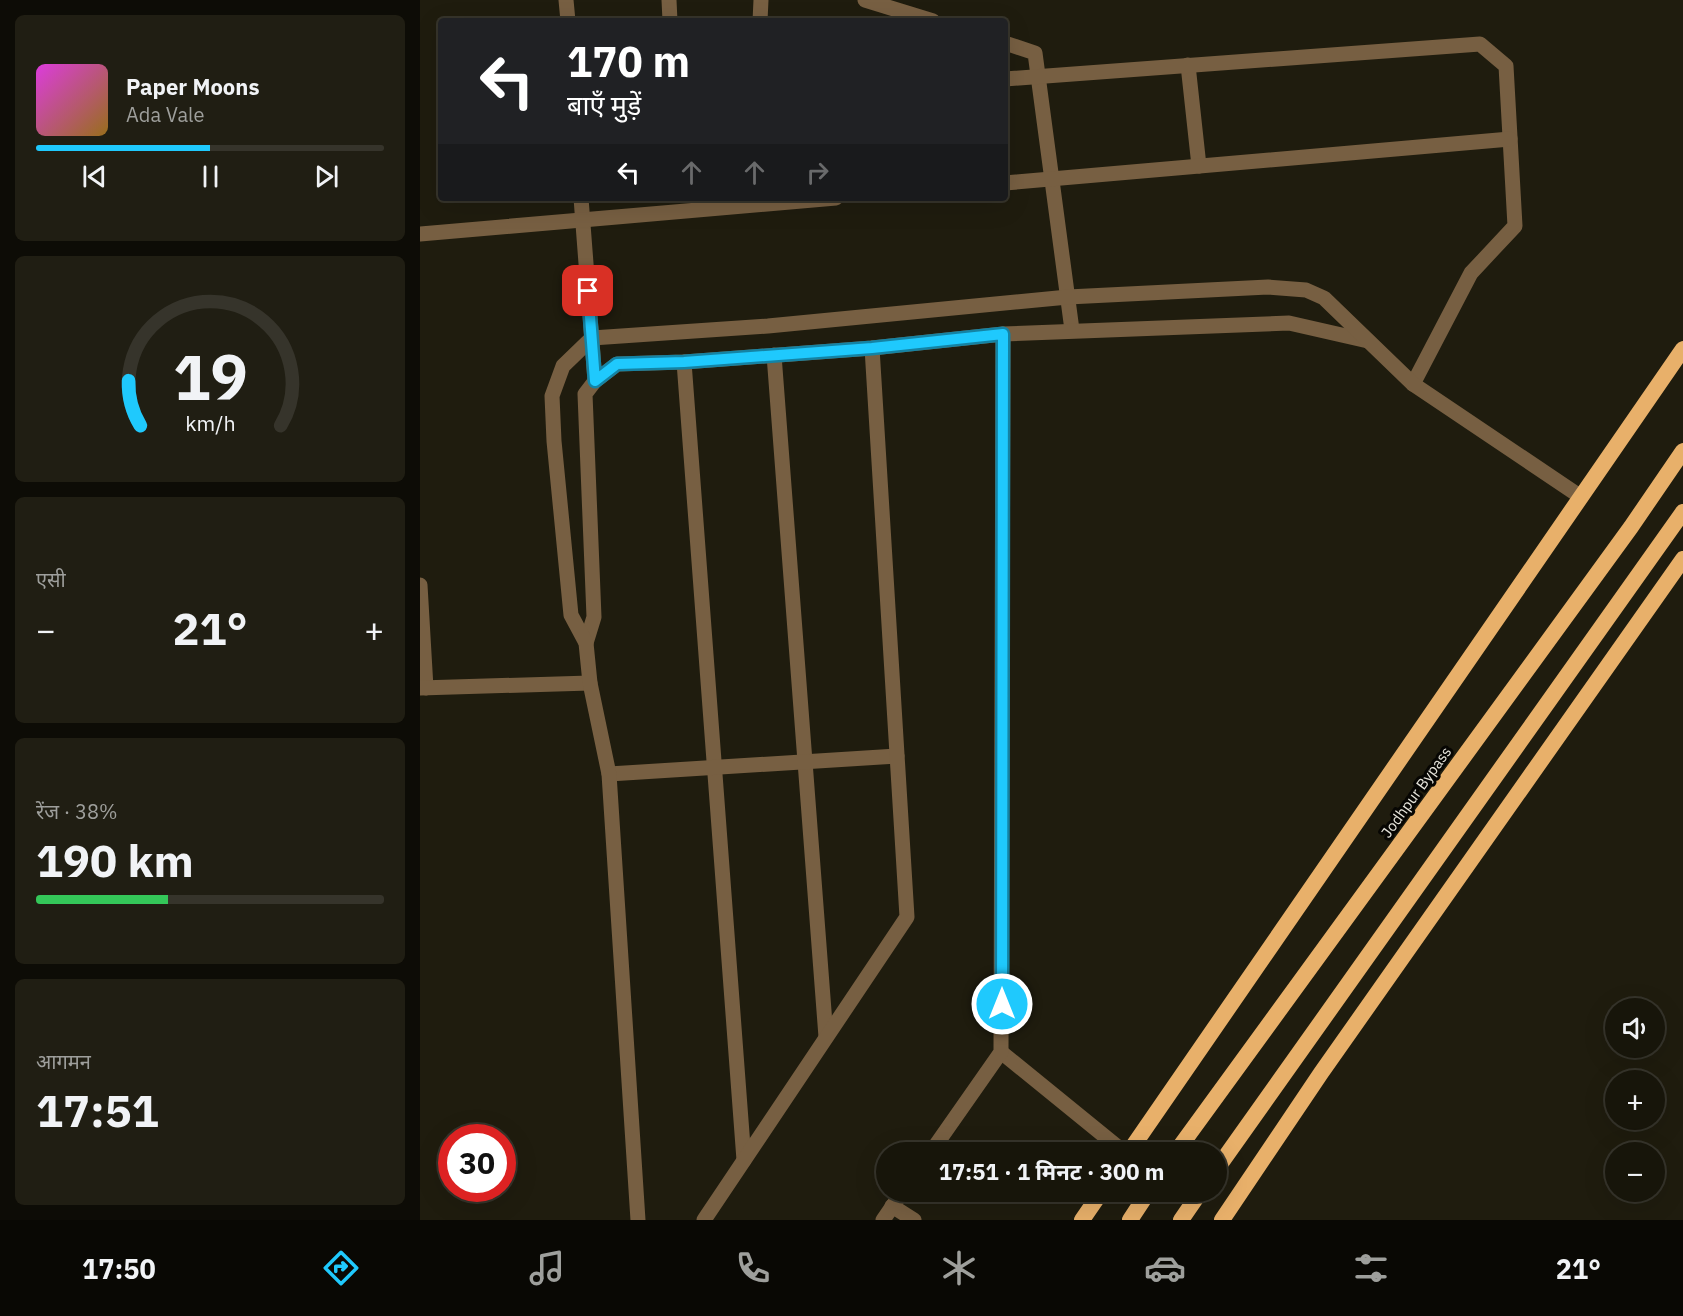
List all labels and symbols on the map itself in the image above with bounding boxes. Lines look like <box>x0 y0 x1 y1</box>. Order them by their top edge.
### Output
pin <box>562 265 613 316</box>
street label: Jodhpur Bypass <box>1377 743 1455 841</box>
position arrow <box>970 972 1034 1036</box>
speed limit sign: 30 <box>438 1124 516 1202</box>

